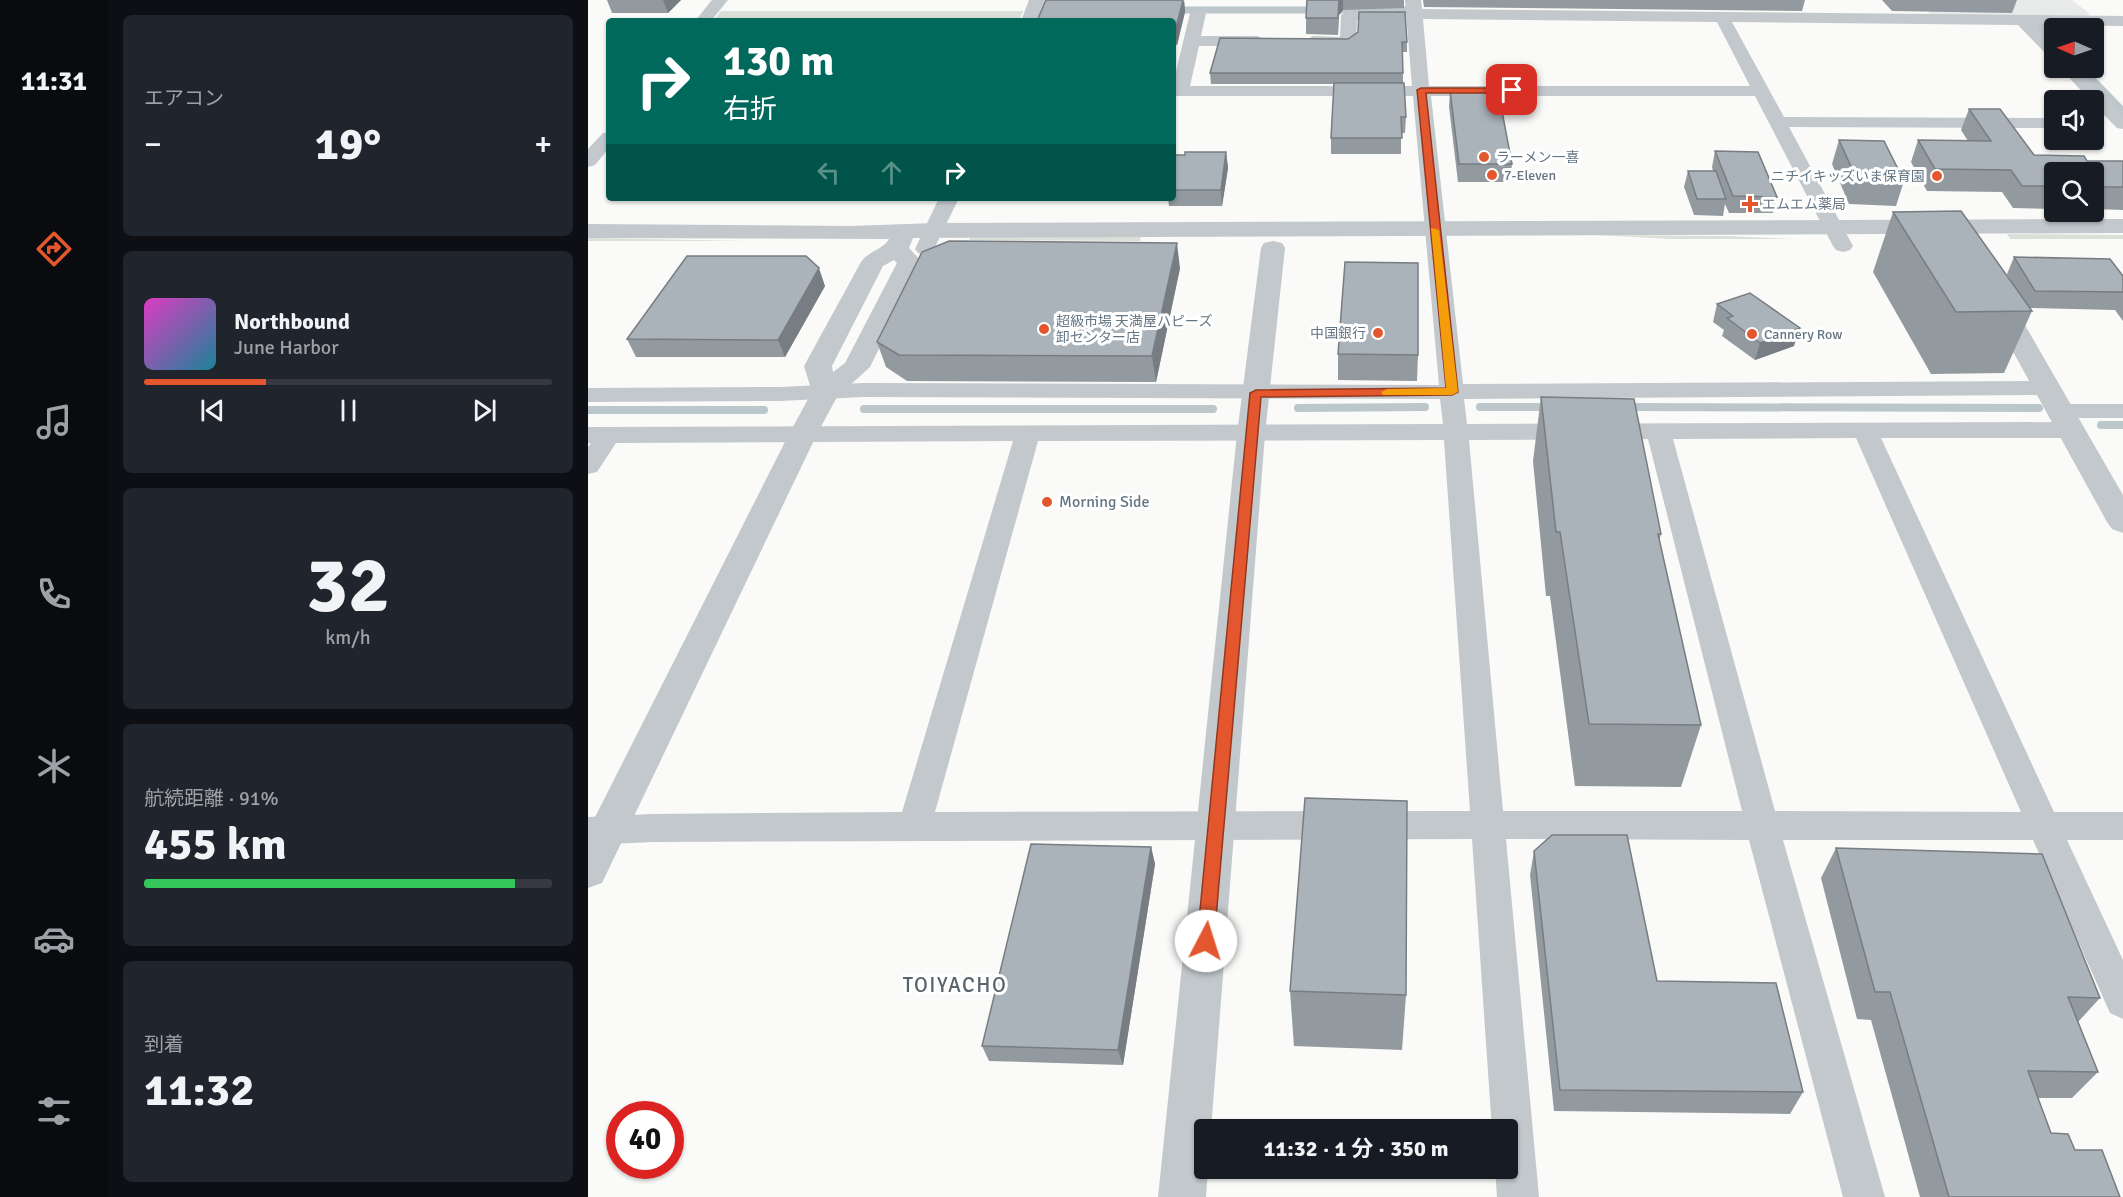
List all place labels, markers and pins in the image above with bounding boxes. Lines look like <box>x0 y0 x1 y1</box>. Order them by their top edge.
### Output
pin <box>1486 64 1537 115</box>
place label: ラーメン一喜 <box>1496 149 1579 166</box>
marker: ラーメン一喜 <box>1477 150 1491 164</box>
place label: 7-Eleven <box>1504 167 1556 184</box>
marker: 7-Eleven <box>1485 168 1499 182</box>
place label: ニチイキッズいま保育園 <box>1771 168 1925 185</box>
marker: ニチイキッズいま保育園 <box>1930 169 1944 183</box>
place label: エムエム薬局 <box>1762 196 1846 213</box>
marker: エムエム薬局 <box>1743 197 1757 211</box>
place label: 超級市場 天満屋ハピーズ 卸センター店 <box>1056 313 1212 346</box>
marker: 超級市場 天満屋ハピーズ 卸センター店 <box>1037 322 1051 336</box>
place label: 中国銀行 <box>1310 325 1366 342</box>
marker: 中国銀行 <box>1371 326 1385 340</box>
place label: Cannery Row <box>1764 326 1842 343</box>
marker: Cannery Row <box>1745 327 1759 341</box>
place label: Morning Side <box>1059 492 1150 512</box>
marker: Morning Side <box>1040 495 1054 509</box>

